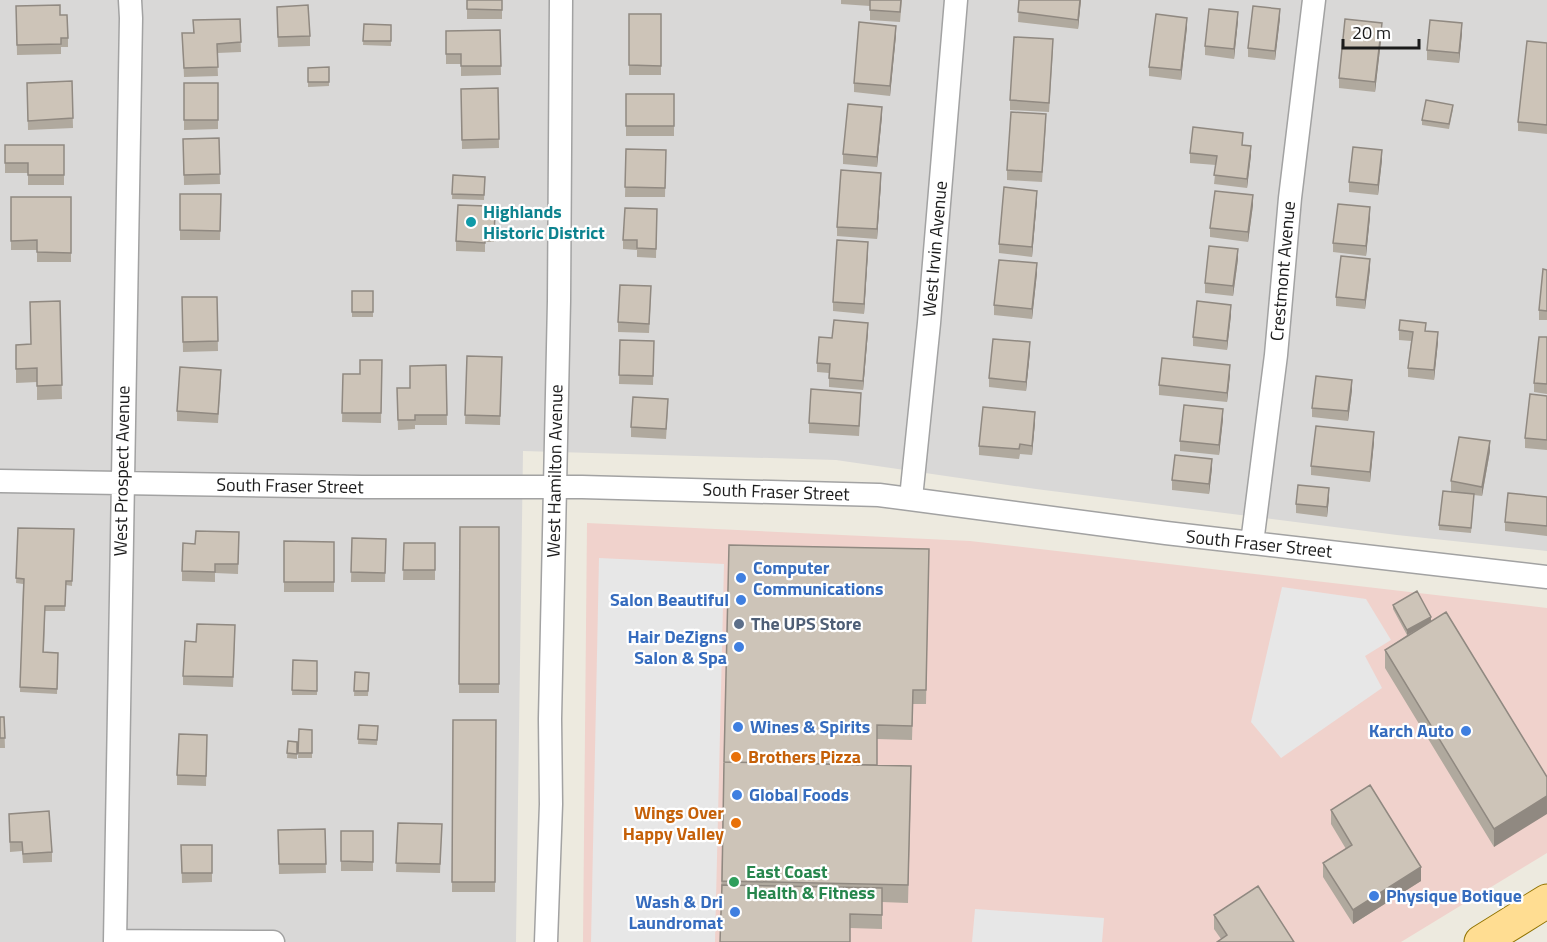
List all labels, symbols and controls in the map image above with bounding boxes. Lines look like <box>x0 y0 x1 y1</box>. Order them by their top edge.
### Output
scale bar <box>1343 12 1420 50</box>
text: 20 m <box>1352 19 1391 46</box>
street label: West Irvin Avenue <box>915 180 954 318</box>
place label: Highlands Historic District <box>483 198 605 246</box>
street label: Crestmont Avenue <box>1263 200 1302 342</box>
marker: Highlands Historic District <box>464 215 478 229</box>
street label: West Hamilton Avenue <box>539 384 570 558</box>
street label: West Prospect Avenue <box>107 385 136 557</box>
street label: South Fraser Street <box>216 471 364 500</box>
street label: South Fraser Street <box>702 475 851 508</box>
street label: South Fraser Street <box>1184 522 1334 565</box>
place label: Computer Communications <box>753 554 883 602</box>
marker: Computer Communications <box>734 571 748 585</box>
place label: Salon Beautiful <box>610 586 729 613</box>
marker: Salon Beautiful <box>734 593 748 607</box>
place label: The UPS Store <box>751 610 861 637</box>
marker: The UPS Store <box>732 617 746 631</box>
place label: Hair DeZigns Salon & Spa <box>627 623 727 671</box>
marker: Hair DeZigns Salon & Spa <box>732 640 746 654</box>
place label: Wines & Spirits <box>750 713 870 740</box>
place label: Karch Auto <box>1369 717 1454 744</box>
marker: Wines & Spirits <box>731 720 745 734</box>
marker: Karch Auto <box>1459 724 1473 738</box>
place label: Brothers Pizza <box>748 743 861 770</box>
marker: Brothers Pizza <box>729 750 743 764</box>
place label: Global Foods <box>749 781 849 808</box>
marker: Global Foods <box>730 788 744 802</box>
place label: Wings Over Happy Valley <box>623 799 724 847</box>
marker: Wings Over Happy Valley <box>729 816 743 830</box>
place label: East Coast Health & Fitness <box>746 858 875 906</box>
marker: East Coast Health & Fitness <box>727 875 741 889</box>
place label: Physique Botique <box>1386 882 1522 909</box>
place label: Wash & Dri Laundromat <box>628 888 723 936</box>
marker: Physique Botique <box>1367 889 1381 903</box>
marker: Wash & Dri Laundromat <box>728 905 742 919</box>

